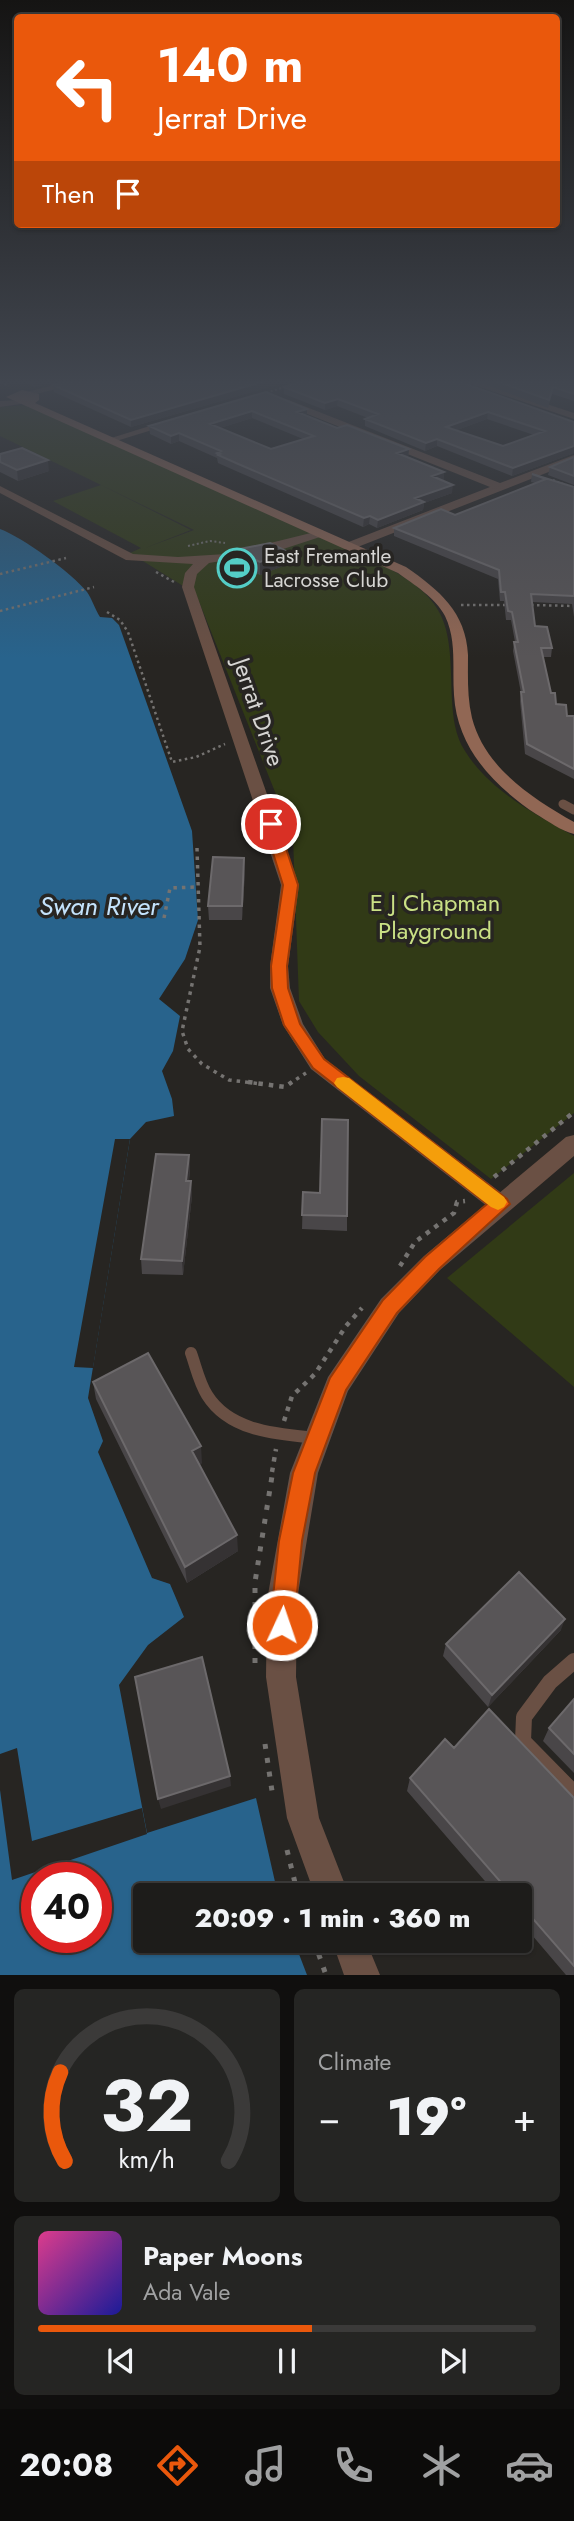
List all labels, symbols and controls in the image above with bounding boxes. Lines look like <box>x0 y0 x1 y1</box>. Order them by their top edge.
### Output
text: 140 m <box>157 30 303 100</box>
icon: left <box>42 42 133 133</box>
text: Jerrat Drive <box>157 95 307 141</box>
text: Then <box>42 175 95 213</box>
icon: arrive <box>109 175 147 213</box>
place label: East Fremantle Lacrosse Club <box>264 541 392 595</box>
sports icon: East Fremantle Lacrosse Club <box>216 547 258 589</box>
street label: Jerrat Drive <box>223 650 294 771</box>
pin <box>241 794 301 854</box>
icon: arrive <box>252 805 290 843</box>
park label: E J Chapman Playground <box>370 885 500 948</box>
water label: Swan River <box>39 887 160 925</box>
position arrow <box>245 1588 319 1662</box>
speed limit sign: 40 <box>21 1862 112 1953</box>
text: 20:09 · 1 min · 360 m <box>195 1899 470 1937</box>
text: Climate <box>318 2045 391 2079</box>
text: 32 <box>101 2054 193 2159</box>
text: 19° <box>387 2079 466 2155</box>
text: − <box>318 2090 340 2145</box>
text: + <box>513 2090 536 2145</box>
text: km/h <box>119 2141 175 2177</box>
text: Paper Moons <box>143 2237 303 2275</box>
text: Ada Vale <box>143 2275 230 2309</box>
icon: previous <box>102 2342 140 2380</box>
icon: pause <box>268 2342 306 2380</box>
icon: next <box>434 2342 472 2380</box>
icon: directions <box>153 2441 202 2490</box>
icon: music <box>241 2441 290 2490</box>
icon: phone <box>329 2441 378 2490</box>
icon: climate <box>417 2441 466 2490</box>
icon: car <box>505 2441 554 2490</box>
text: 20:08 <box>20 2442 113 2488</box>

